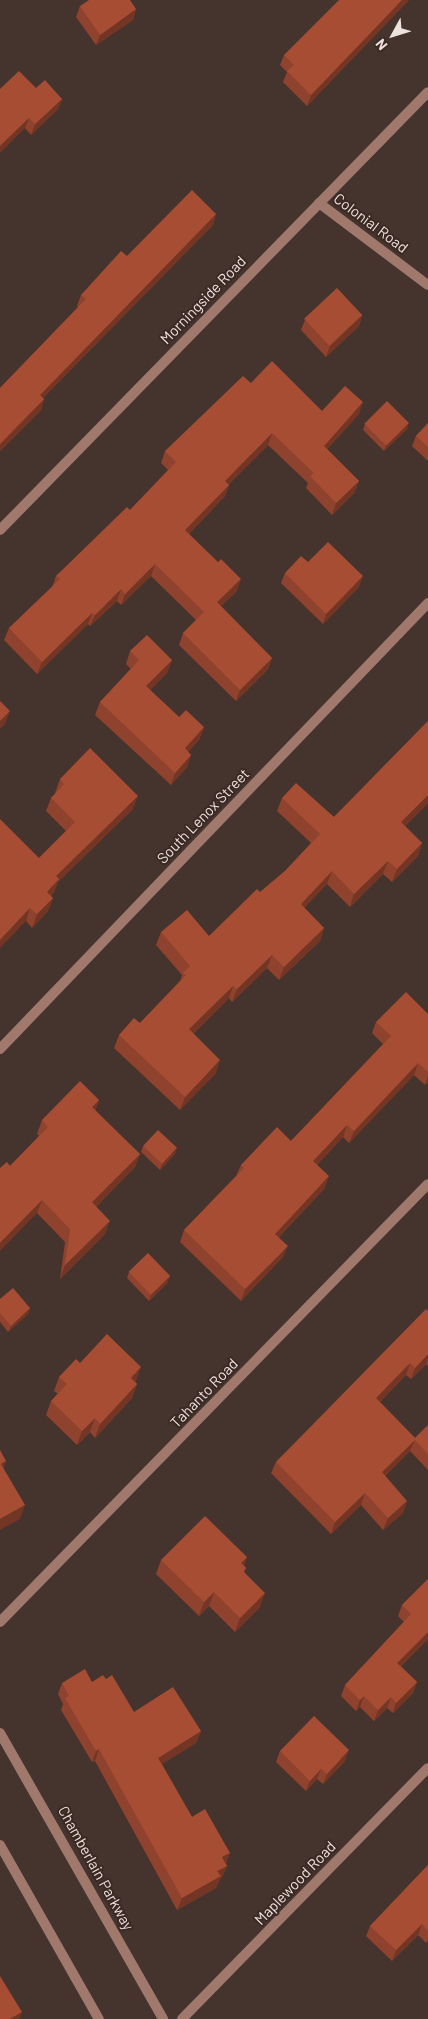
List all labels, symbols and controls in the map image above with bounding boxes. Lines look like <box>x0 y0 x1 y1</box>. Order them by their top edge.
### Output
north arrow <box>368 10 418 60</box>
text: N <box>371 36 390 54</box>
street label: Colonial Road <box>330 189 412 257</box>
street label: Morningside Road <box>156 252 250 348</box>
street label: South Lenox Street <box>153 765 253 867</box>
street label: Tahanto Road <box>166 1355 242 1431</box>
street label: Chamberlain Parkway <box>54 1803 138 1933</box>
street label: Maplewood Road <box>251 1837 339 1929</box>

